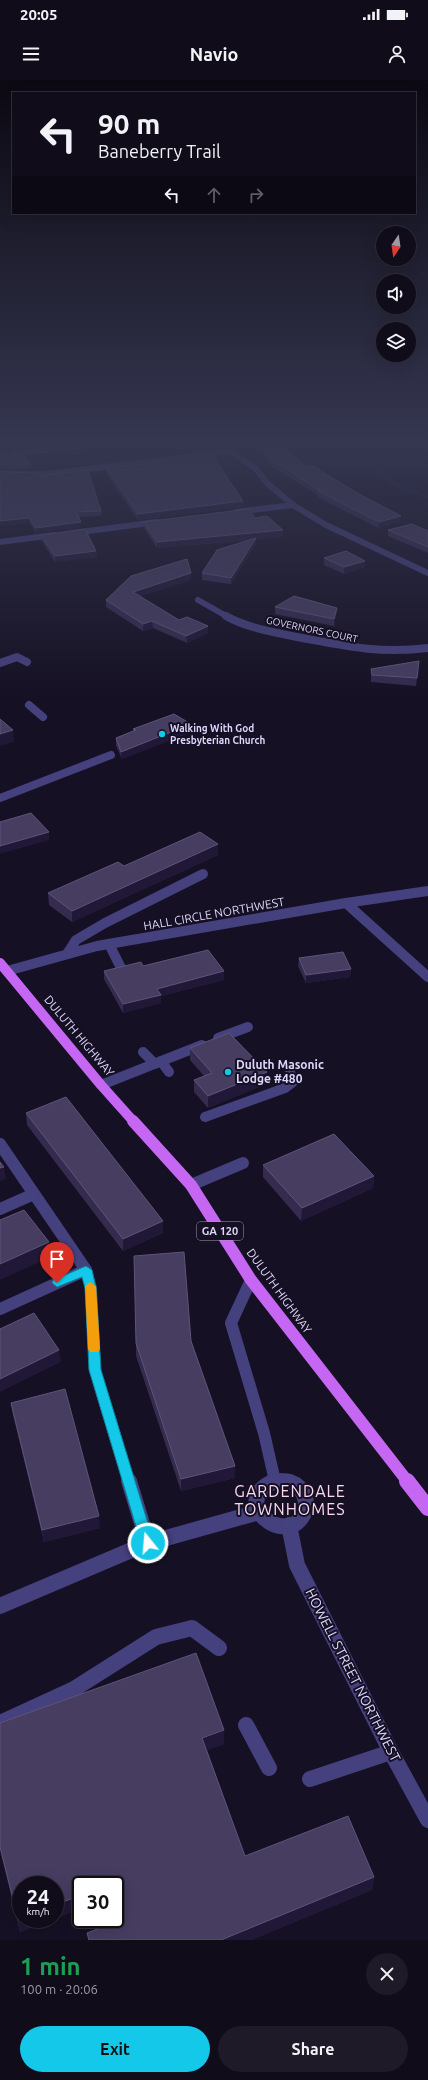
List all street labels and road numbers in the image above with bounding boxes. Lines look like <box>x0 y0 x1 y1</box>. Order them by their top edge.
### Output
street label: GOVERNORS COURT <box>265 614 359 645</box>
street label: HALL CIRCLE NORTHWEST <box>142 895 286 932</box>
street label: DULUTH HIGHWAY <box>42 993 117 1079</box>
road number: GA 120 <box>197 1222 243 1240</box>
street label: DULUTH HIGHWAY <box>244 1246 314 1336</box>
street label: HOWELL STREET NORTHWEST <box>302 1586 404 1765</box>

